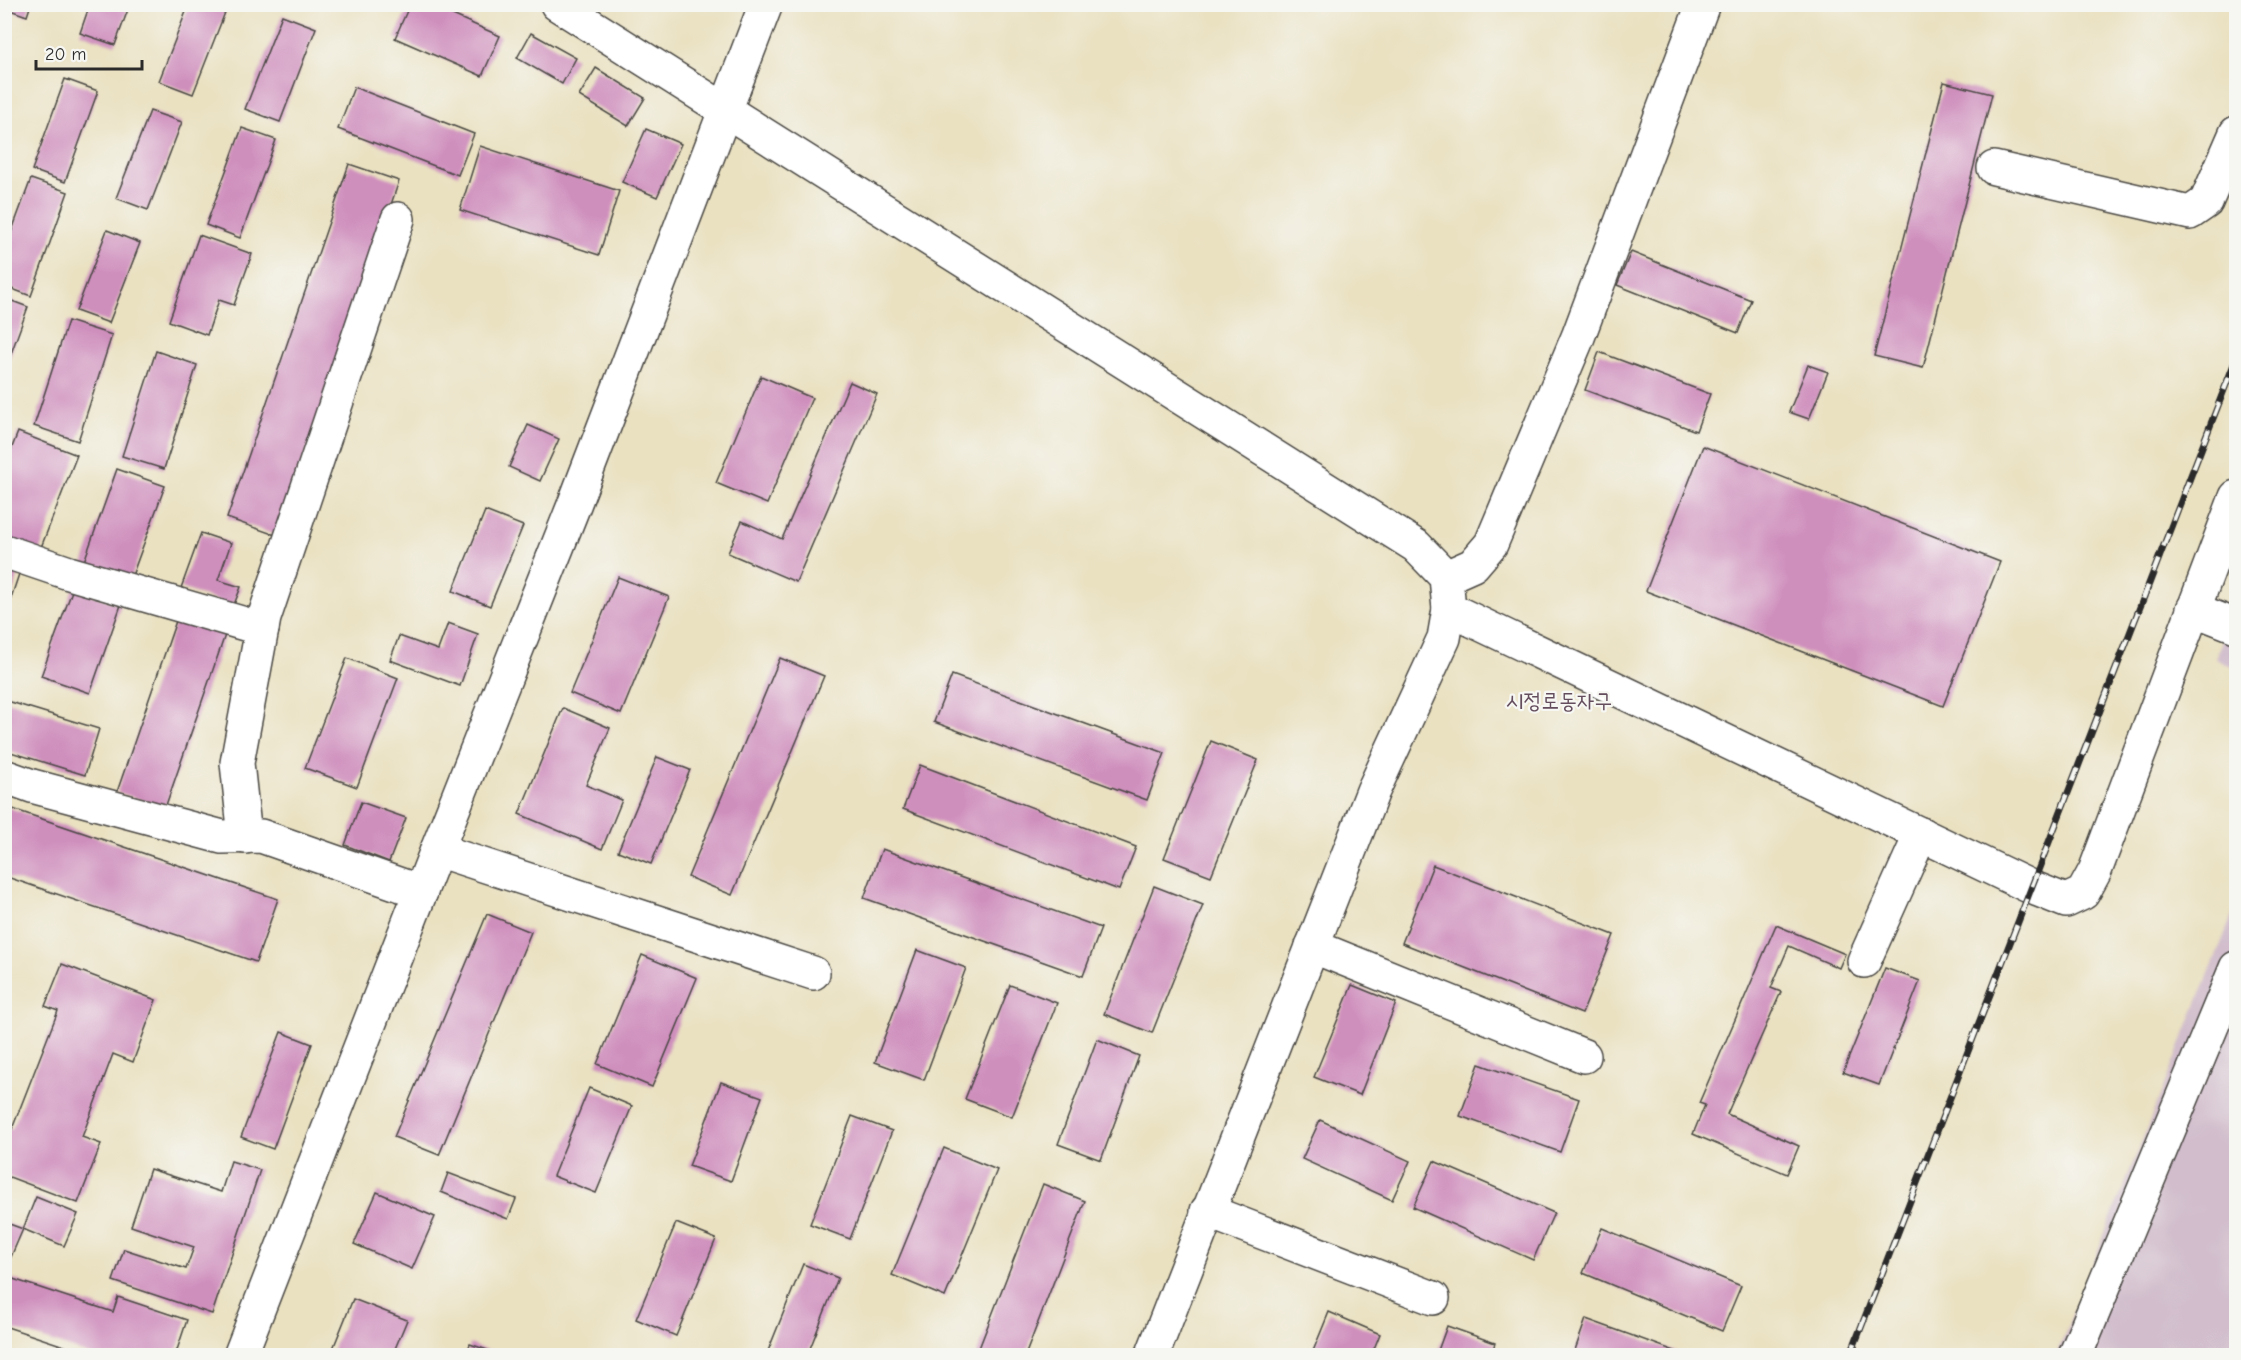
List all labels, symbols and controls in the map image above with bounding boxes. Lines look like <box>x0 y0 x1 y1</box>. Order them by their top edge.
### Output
scale bar <box>36 33 142 71</box>
text: 20 m <box>45 44 86 65</box>
district label: 시정로동자구 <box>1506 688 1612 714</box>

